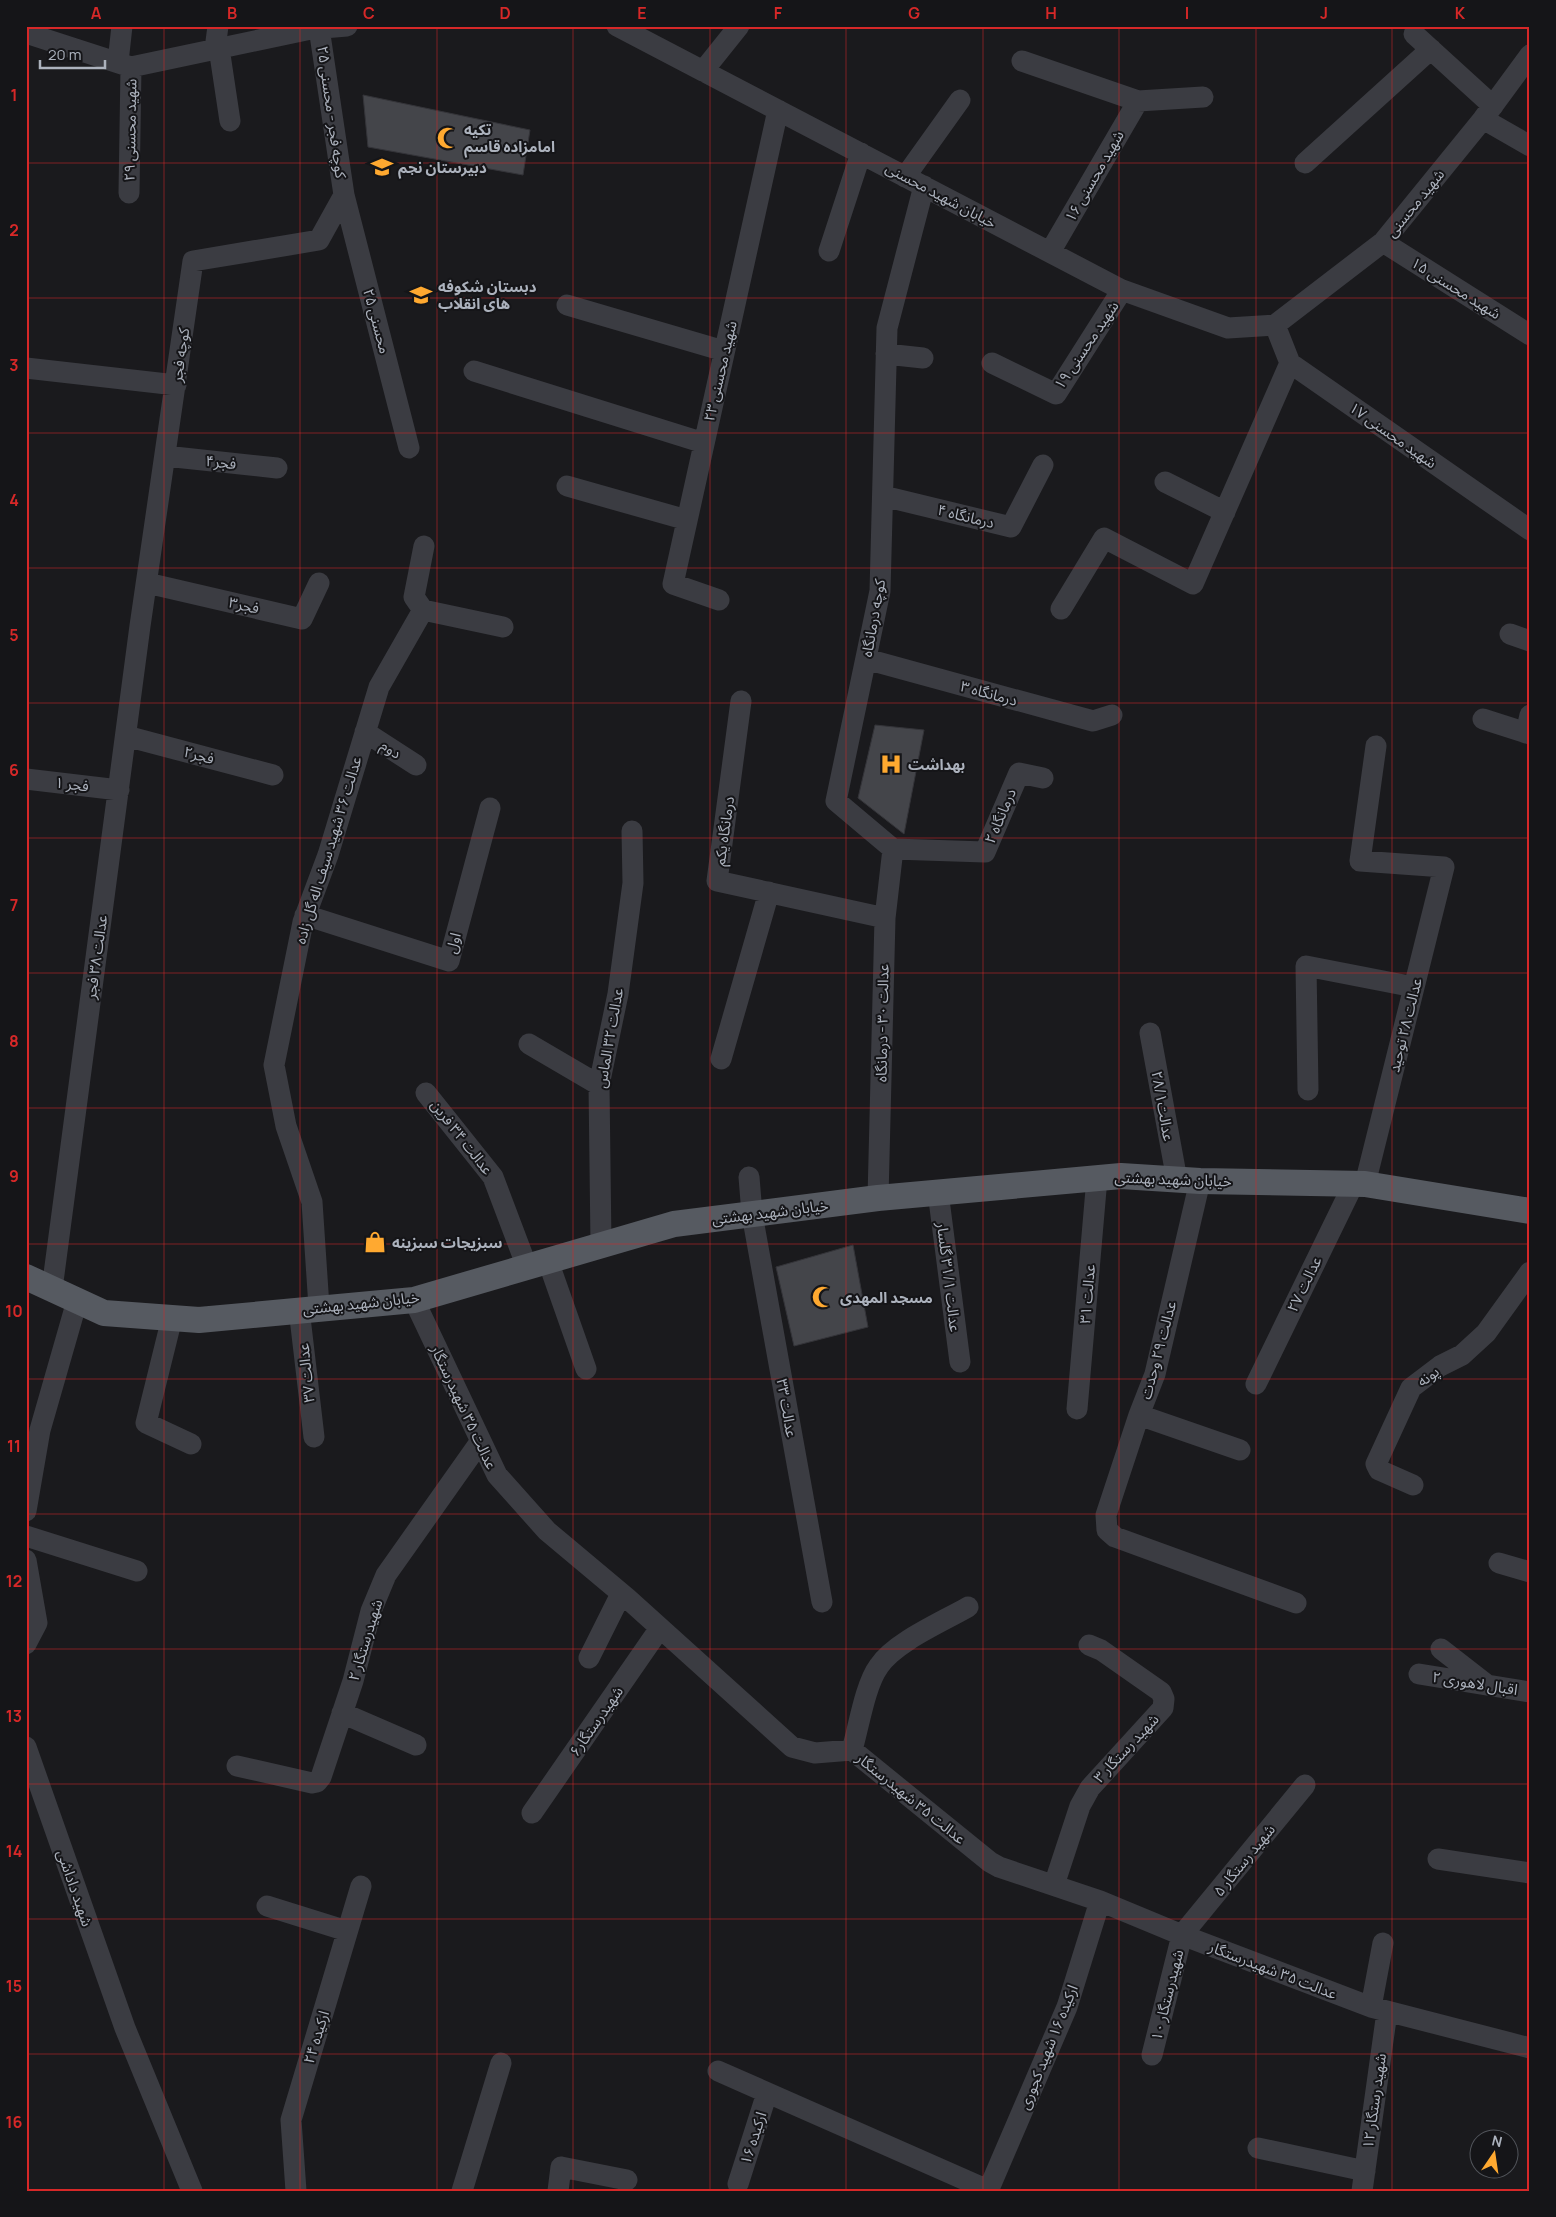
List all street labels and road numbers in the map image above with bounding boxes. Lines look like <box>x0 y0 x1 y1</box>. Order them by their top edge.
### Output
street label: کوچه فجر - محسنی ۲۵ <box>312 44 352 180</box>
street label: شهید محسنی ۲۹ <box>119 78 141 181</box>
street label: شهید محسنی ۱۶ <box>1059 126 1129 226</box>
street label: خیابان شهید محسنی <box>882 157 1000 233</box>
street label: شهید محسنی <box>1381 164 1449 242</box>
street label: شهید محسنی ۱۵ <box>1407 252 1505 324</box>
street label: محسنی ۲۵ <box>358 286 396 356</box>
street label: شهید محسنی ۱۹ <box>1049 296 1123 393</box>
street label: شهید محسنی ۲۳ <box>698 318 742 423</box>
street label: کوچه فجر <box>166 326 194 384</box>
street label: شهید محسنی ۱۷ <box>1345 397 1441 473</box>
street label: فجر۴ <box>205 450 238 474</box>
street label: درمانگاه ۴ <box>935 499 997 533</box>
street label: کوچه درمانگاه <box>856 577 890 659</box>
street label: فجر۳ <box>227 591 262 619</box>
street label: درمانگاه ۳ <box>958 675 1020 711</box>
street label: دوم <box>376 734 406 764</box>
street label: فجر۲ <box>181 741 217 769</box>
street label: عدالت ۳۶ شهید سیف اله گل زاده <box>289 753 367 946</box>
street label: فجر ۱ <box>54 772 90 797</box>
street label: درمانگاه ۲ <box>979 785 1021 847</box>
street label: درمانگاه یکم <box>709 795 740 867</box>
street label: عدالت ۳۸ فجر <box>80 913 112 1001</box>
street label: اول <box>440 930 466 956</box>
street label: عدالت ۳۰ - درمانگاه <box>870 963 894 1082</box>
street label: عدالت ۲۸ توحید <box>1383 975 1427 1074</box>
street label: عدالت ۳۲ الماس <box>590 986 628 1090</box>
street label: عدالت۲۸/۱ <box>1146 1069 1180 1143</box>
street label: عدالت ۳۴ فرین <box>426 1095 498 1179</box>
street label: خیابان شهید بهشتی <box>1114 1166 1232 1192</box>
street label: خیابان شهید بهشتی <box>710 1194 830 1230</box>
street label: عدالت ۳۱/۱ گلسار <box>932 1220 966 1333</box>
street label: عدالت ۲۷ <box>1282 1252 1327 1315</box>
street label: عدالت ۳۱ <box>1074 1263 1100 1325</box>
street label: خیابان شهید بهشتی <box>302 1286 421 1320</box>
street label: عدالت ۲۹ وحدت <box>1135 1298 1181 1401</box>
street label: عدالت ۳۵ شهیدرستگار <box>425 1340 502 1473</box>
street label: عدالت ۳۷ <box>292 1342 320 1404</box>
street label: پونه <box>1413 1361 1444 1391</box>
street label: عدالت ۳۳ <box>771 1377 803 1440</box>
street label: شهیدرستگار ۲ <box>343 1596 387 1683</box>
street label: اقبال لاهوری ۲ <box>1431 1666 1519 1700</box>
street label: شهیدرستگار۶ <box>564 1681 628 1760</box>
street label: شهید رستگار ۳ <box>1089 1709 1164 1787</box>
street label: عدالت ۳۵ شهیدرستگار <box>851 1747 971 1849</box>
street label: شهید رستگار ۵ <box>1208 1819 1280 1901</box>
street label: شهید داداشی <box>52 1847 98 1930</box>
street label: عدالت ۳۵ شهیدرستگار <box>1205 1936 1340 2004</box>
street label: شهیدرستگار ۱۰ <box>1146 1947 1188 2043</box>
street label: ارکیده ۱۶ شهید کجوری <box>1013 1981 1083 2113</box>
street label: ارکیده ۲۴ <box>298 2008 334 2066</box>
street label: شهید رستگار ۱۲ <box>1357 2052 1391 2150</box>
street label: ارکیده ۱۶ <box>735 2109 771 2167</box>

